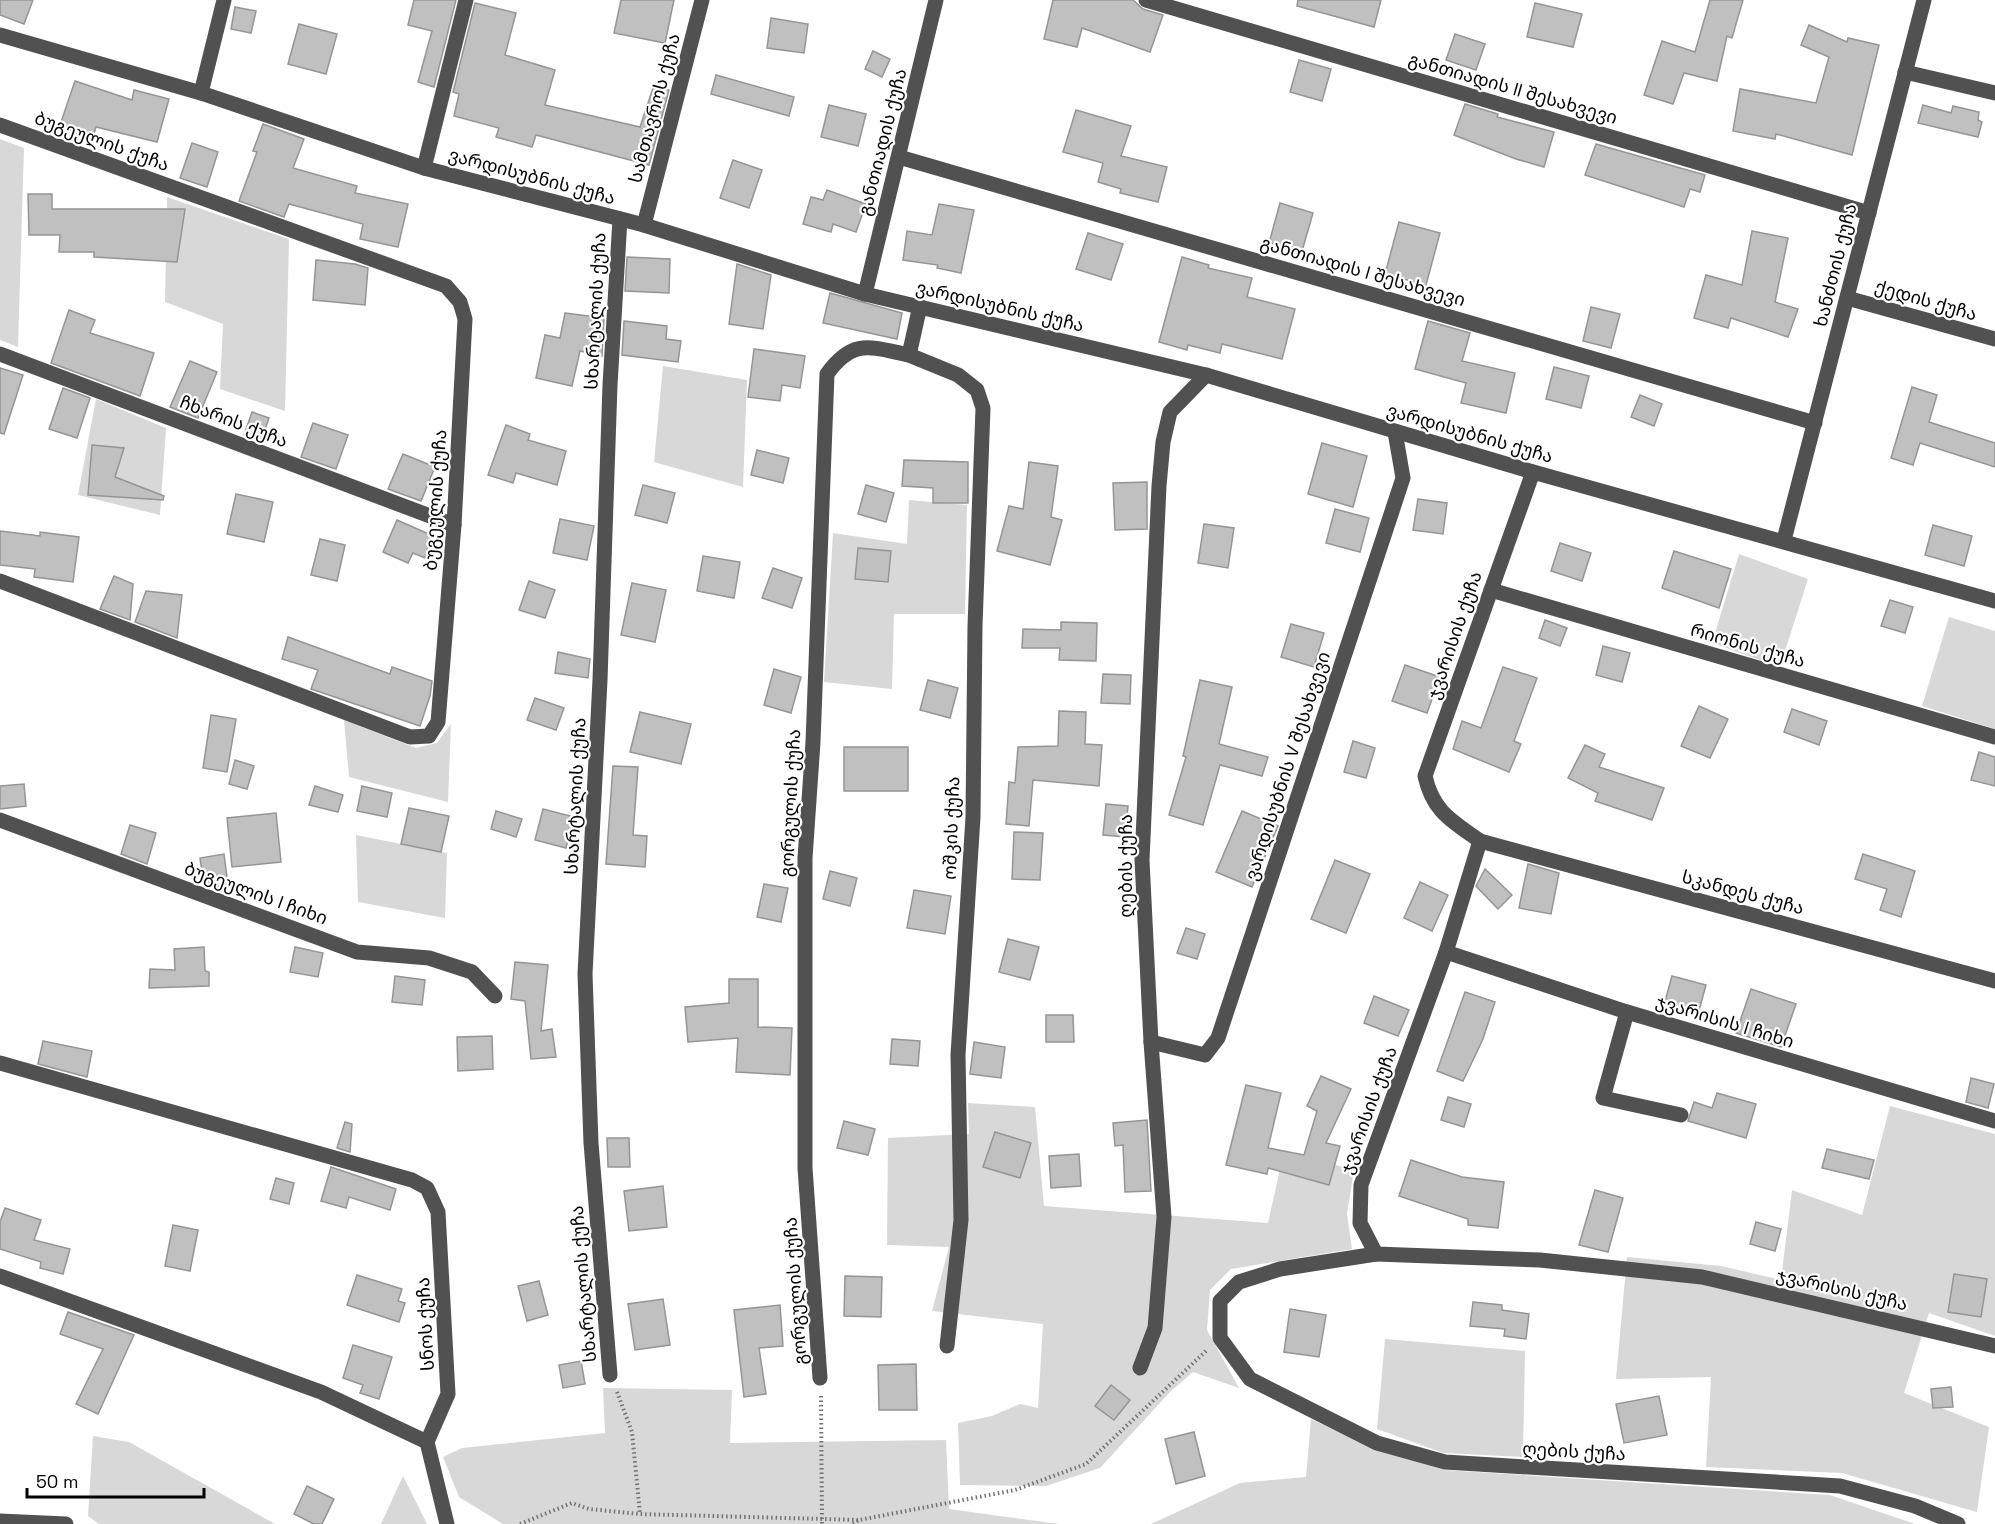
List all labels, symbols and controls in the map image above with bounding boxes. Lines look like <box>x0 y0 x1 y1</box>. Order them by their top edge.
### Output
street label: სამთავროს ქუჩა <box>623 31 685 185</box>
street label: განთიადის II შესახვევი <box>1406 47 1620 129</box>
street label: განთიადის ქუჩა <box>853 66 911 218</box>
street label: ბუგეულის ქუჩა <box>32 106 172 176</box>
street label: ვარდისუბნის ქუჩა <box>446 143 618 209</box>
street label: ხანძთის ქუჩა <box>1809 201 1861 329</box>
street label: განთიადის I შესახვევი <box>1258 231 1468 311</box>
street label: სხარტალის ქუჩა <box>579 232 611 390</box>
street label: ქედის ქუჩა <box>1872 274 1980 326</box>
street label: ვარდისუბნის ქუჩა <box>914 275 1086 337</box>
street label: ჩხარის ქუჩა <box>177 390 291 452</box>
street label: ვარდისუბნის ქუჩა <box>1384 398 1556 468</box>
street label: ბუგეულის ქუჩა <box>419 429 451 571</box>
street label: ჯვარისის ქუჩა <box>1421 568 1487 702</box>
street label: რიონის ქუჩა <box>1688 618 1808 672</box>
street label: ვარდისუბნის V შესახვევი <box>1239 649 1335 883</box>
street label: სხარტალის ქუჩა <box>559 717 591 875</box>
street label: გორგულის ქუჩა <box>775 728 805 878</box>
street label: ოშკის ქუჩა <box>938 776 964 880</box>
street label: ღების ქუჩა <box>1114 814 1137 918</box>
street label: ბუგეულის I ჩიხი <box>181 856 331 930</box>
street label: სკანდეს ქუჩა <box>1679 865 1807 919</box>
street label: ჯვარისის I ჩიხი <box>1653 989 1797 1053</box>
street label: ჯვარისის ქუჩა <box>1334 1043 1402 1177</box>
street label: სხარტალის ქუჩა <box>565 1205 601 1363</box>
street label: გორგულის ქუჩა <box>778 1216 812 1366</box>
street label: ჯვარისის ქუჩა <box>1774 1263 1910 1315</box>
street label: სნოს ქუჩა <box>411 1277 439 1371</box>
street label: ღების ქუჩა <box>1522 1437 1626 1465</box>
scale bar <box>27 1461 204 1499</box>
text: 50 m <box>36 1470 78 1493</box>

